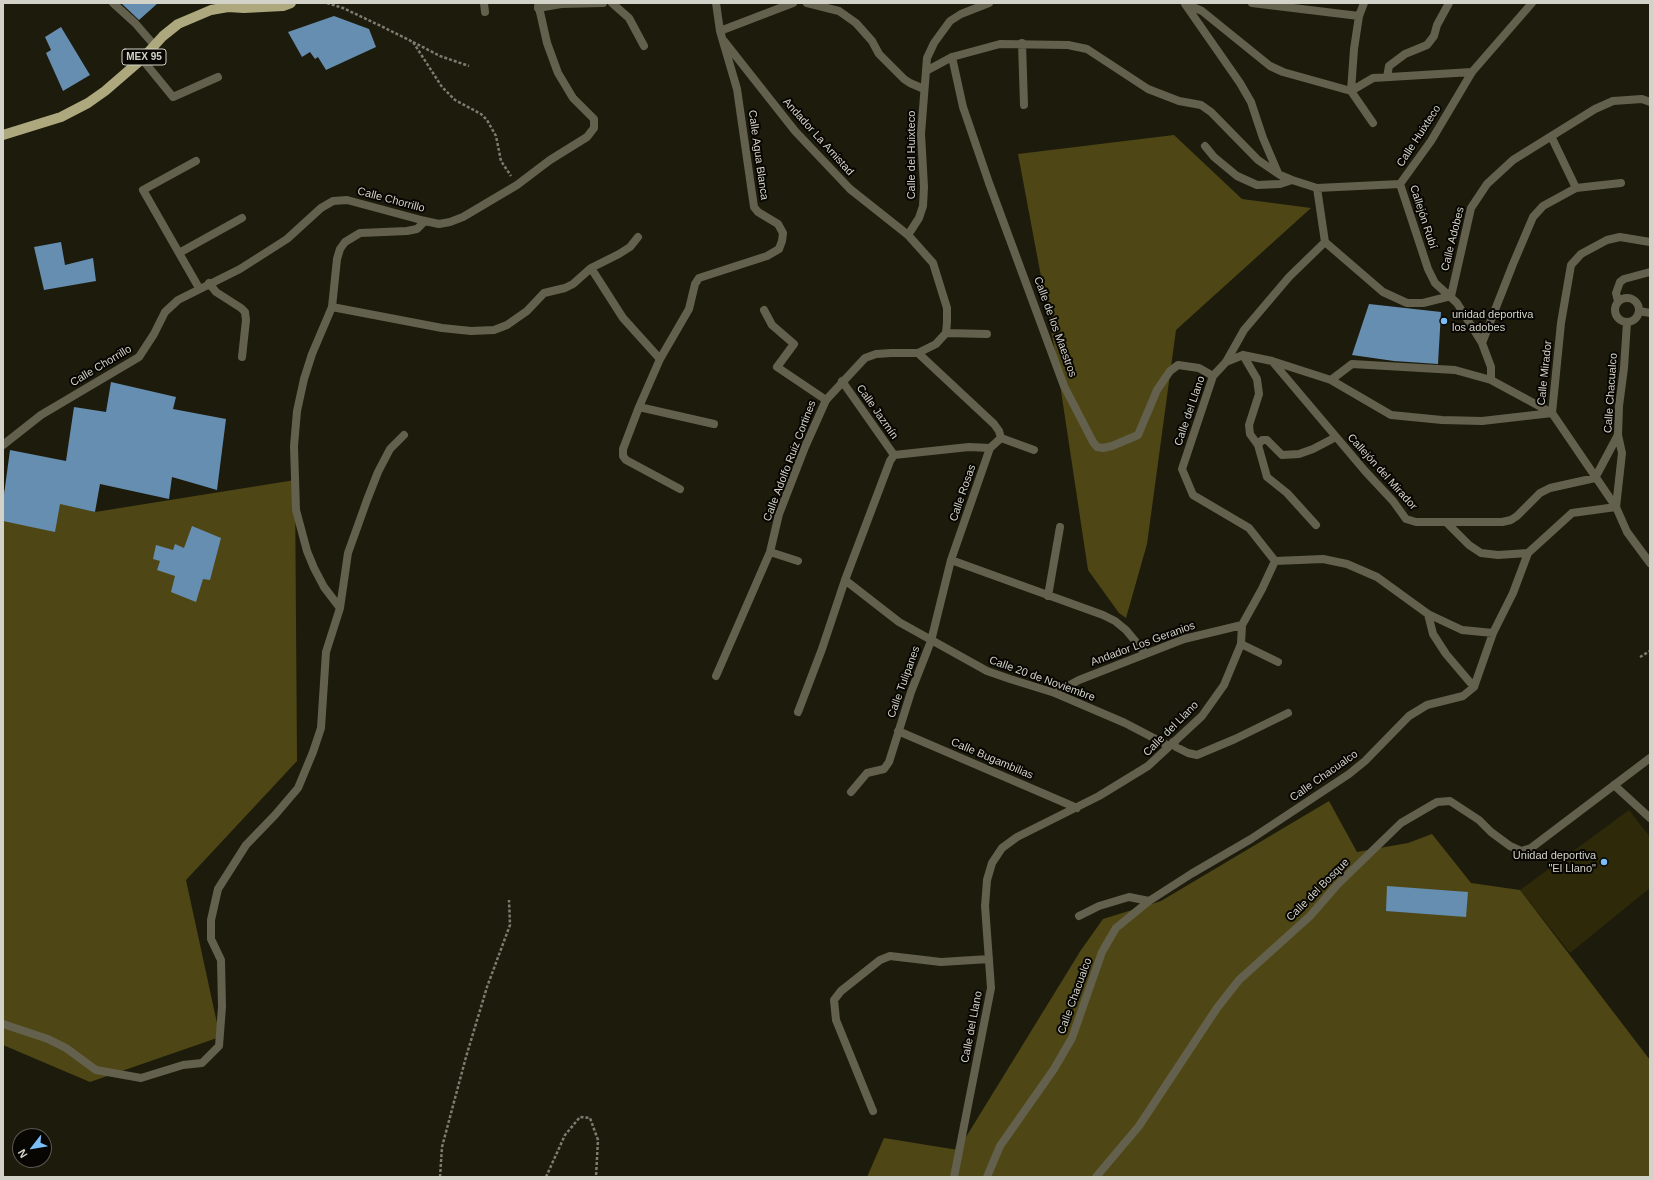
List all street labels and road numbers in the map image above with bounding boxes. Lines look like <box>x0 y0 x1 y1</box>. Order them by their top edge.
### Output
road number: MEX 95 <box>122 49 166 65</box>
street label: Andador La Amistad <box>780 96 856 178</box>
street label: Calle Huixteco <box>1394 103 1444 169</box>
street label: Calle Agua Blanca <box>745 109 771 201</box>
street label: Calle del Huixteco <box>905 111 919 199</box>
street label: Callejón Rubí <box>1407 184 1439 250</box>
street label: Calle Chorrillo <box>356 185 426 215</box>
street label: Calle Adobes <box>1439 206 1467 272</box>
street label: Calle de los Maestros <box>1031 275 1079 379</box>
street label: Calle Mirador <box>1535 340 1555 406</box>
street label: Calle Chorrillo <box>68 343 134 389</box>
street label: Calle Chacualco <box>1602 353 1620 433</box>
street label: Calle del Llano <box>1172 374 1208 448</box>
street label: Calle Jazmín <box>853 382 901 442</box>
street label: Calle Adolfo Ruiz Cortines <box>761 399 819 523</box>
street label: Callejón del Mirador <box>1344 431 1420 513</box>
street label: Calle Rosas <box>947 463 979 523</box>
street label: Andador Los Geranios <box>1089 619 1197 669</box>
street label: Calle Tulipanes <box>885 644 923 720</box>
street label: Calle 20 de Noviembre <box>987 654 1097 704</box>
street label: Calle del Llano <box>1141 699 1201 759</box>
street label: Calle Bugambilias <box>949 736 1035 782</box>
street label: Calle Chacualco <box>1287 748 1361 804</box>
street label: Calle del Bosque <box>1284 856 1352 924</box>
street label: Calle Chacualco <box>1055 956 1095 1036</box>
street label: Calle del Llano <box>959 990 985 1064</box>

